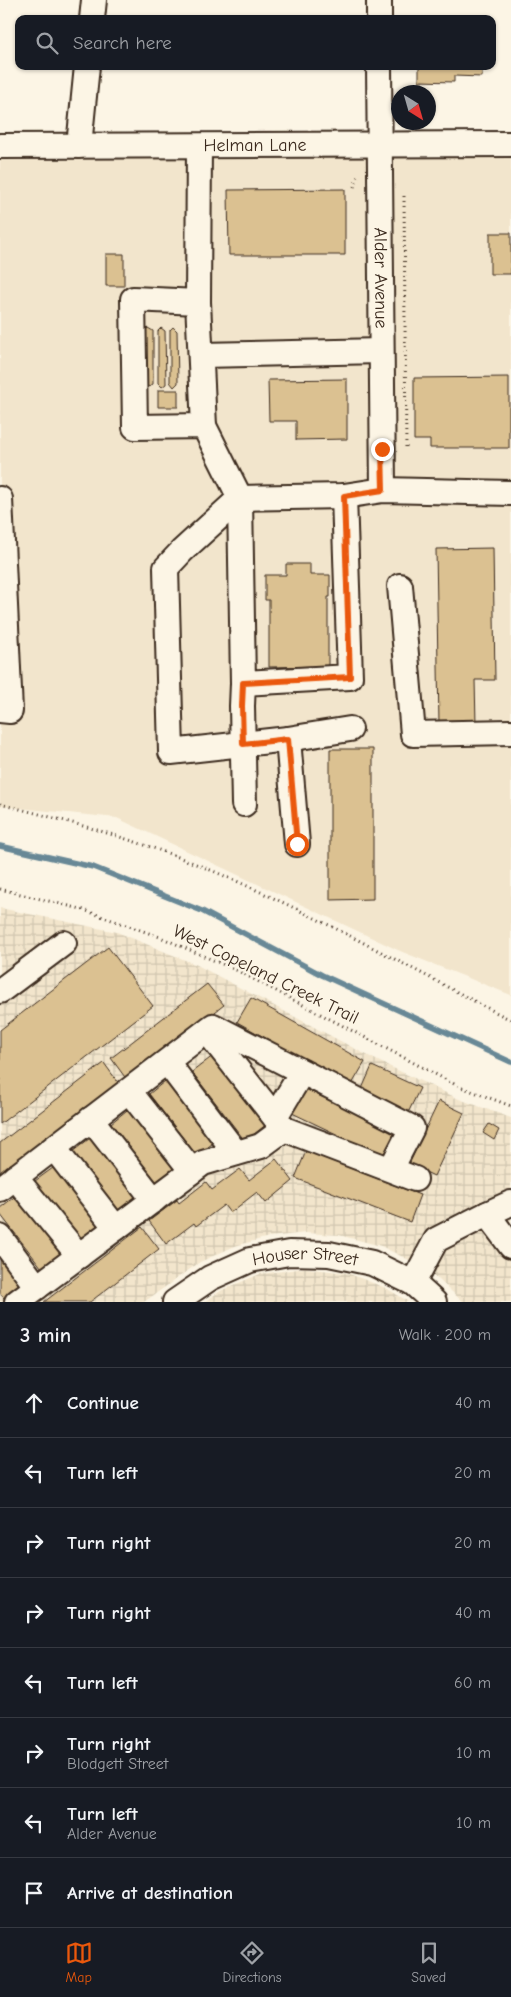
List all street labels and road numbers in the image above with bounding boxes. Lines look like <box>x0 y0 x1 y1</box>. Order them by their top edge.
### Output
street label: Helman Lane <box>203 135 307 156</box>
street label: Alder Avenue <box>370 227 391 329</box>
street label: West Copeland Creek Trail <box>169 920 362 1029</box>
street label: Houser Street <box>251 1243 361 1271</box>

